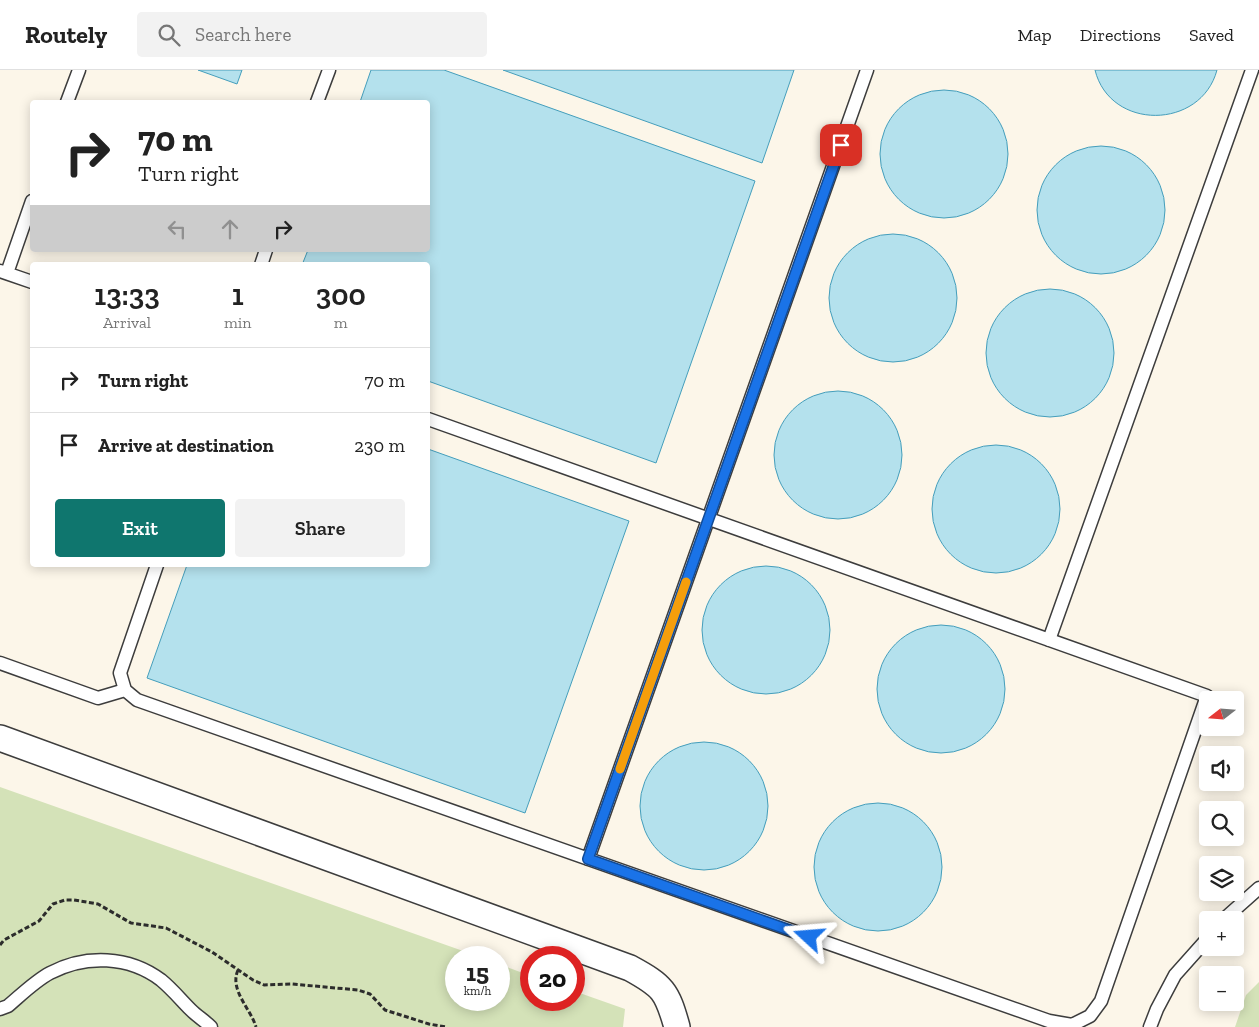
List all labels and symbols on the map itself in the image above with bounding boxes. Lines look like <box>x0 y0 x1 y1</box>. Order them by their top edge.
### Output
pin <box>820 124 862 166</box>
north arrow <box>1199 691 1244 736</box>
position arrow <box>782 910 834 962</box>
speed limit sign: 20 <box>520 946 585 1011</box>

